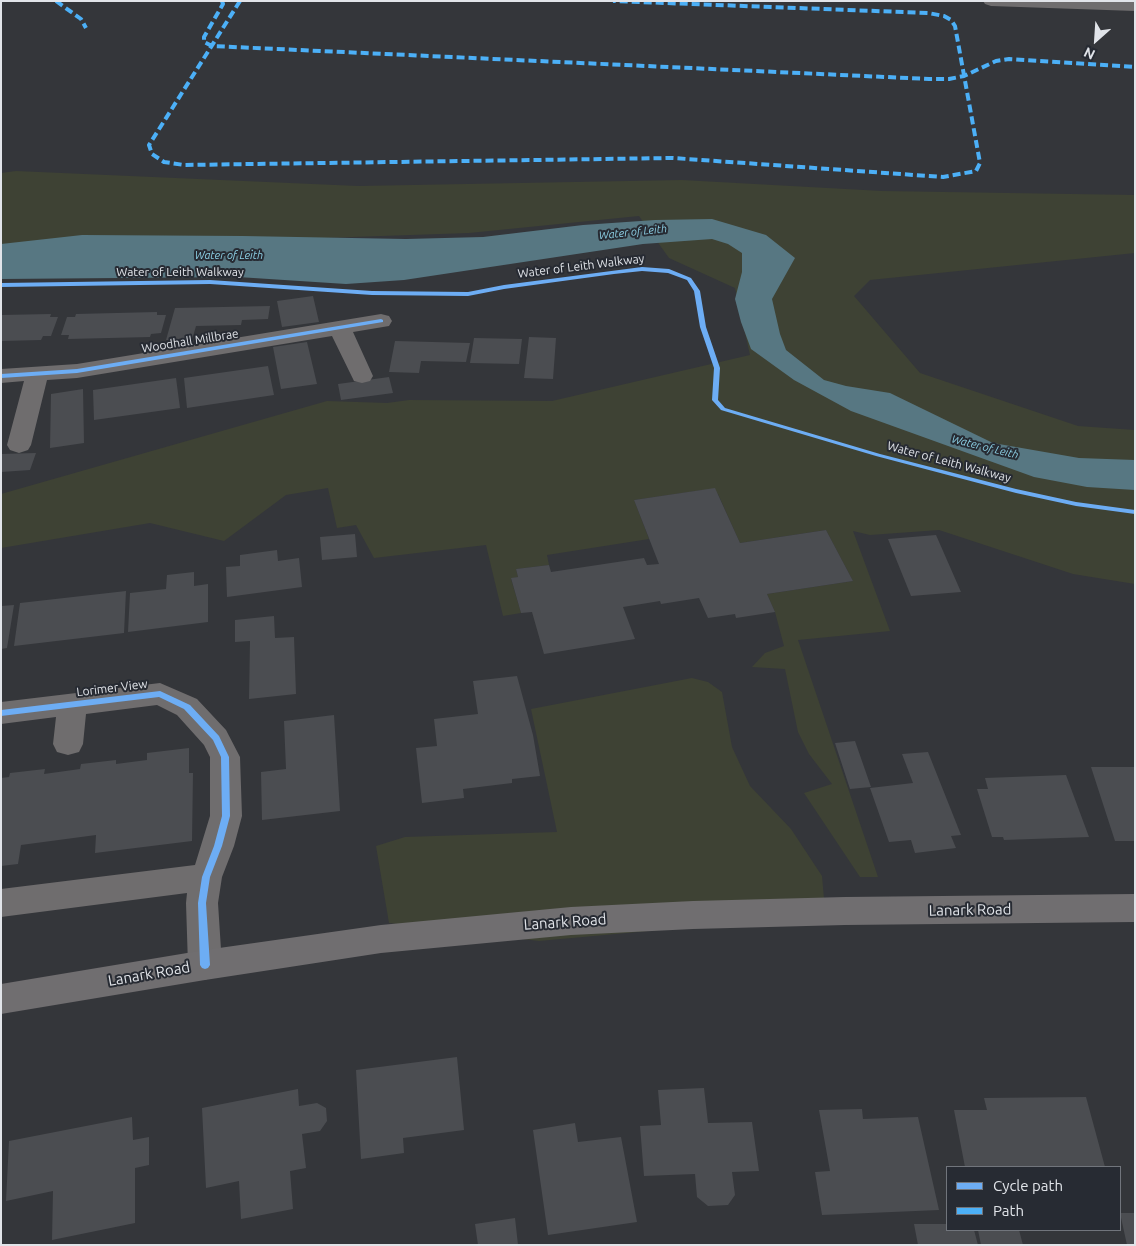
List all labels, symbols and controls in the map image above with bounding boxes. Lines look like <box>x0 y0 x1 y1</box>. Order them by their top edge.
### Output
north arrow <box>1071 15 1121 65</box>
text: N <box>1081 44 1098 63</box>
water label: Water of Leith <box>598 222 668 242</box>
water label: Water of Leith <box>195 248 263 262</box>
street label: Water of Leith Walkway <box>517 251 645 281</box>
street label: Water of Leith Walkway <box>116 265 244 279</box>
street label: Woodhall Millbrae <box>140 326 240 356</box>
water label: Water of Leith <box>950 432 1020 462</box>
street label: Water of Leith Walkway <box>886 439 1012 485</box>
street label: Lorimer View <box>76 676 148 700</box>
street label: Lanark Road <box>928 900 1012 920</box>
street label: Lanark Road <box>523 910 607 934</box>
street label: Lanark Road <box>107 958 191 990</box>
legend <box>946 1166 1121 1231</box>
text: Cycle path <box>993 1177 1063 1194</box>
text: Path <box>993 1202 1024 1219</box>

